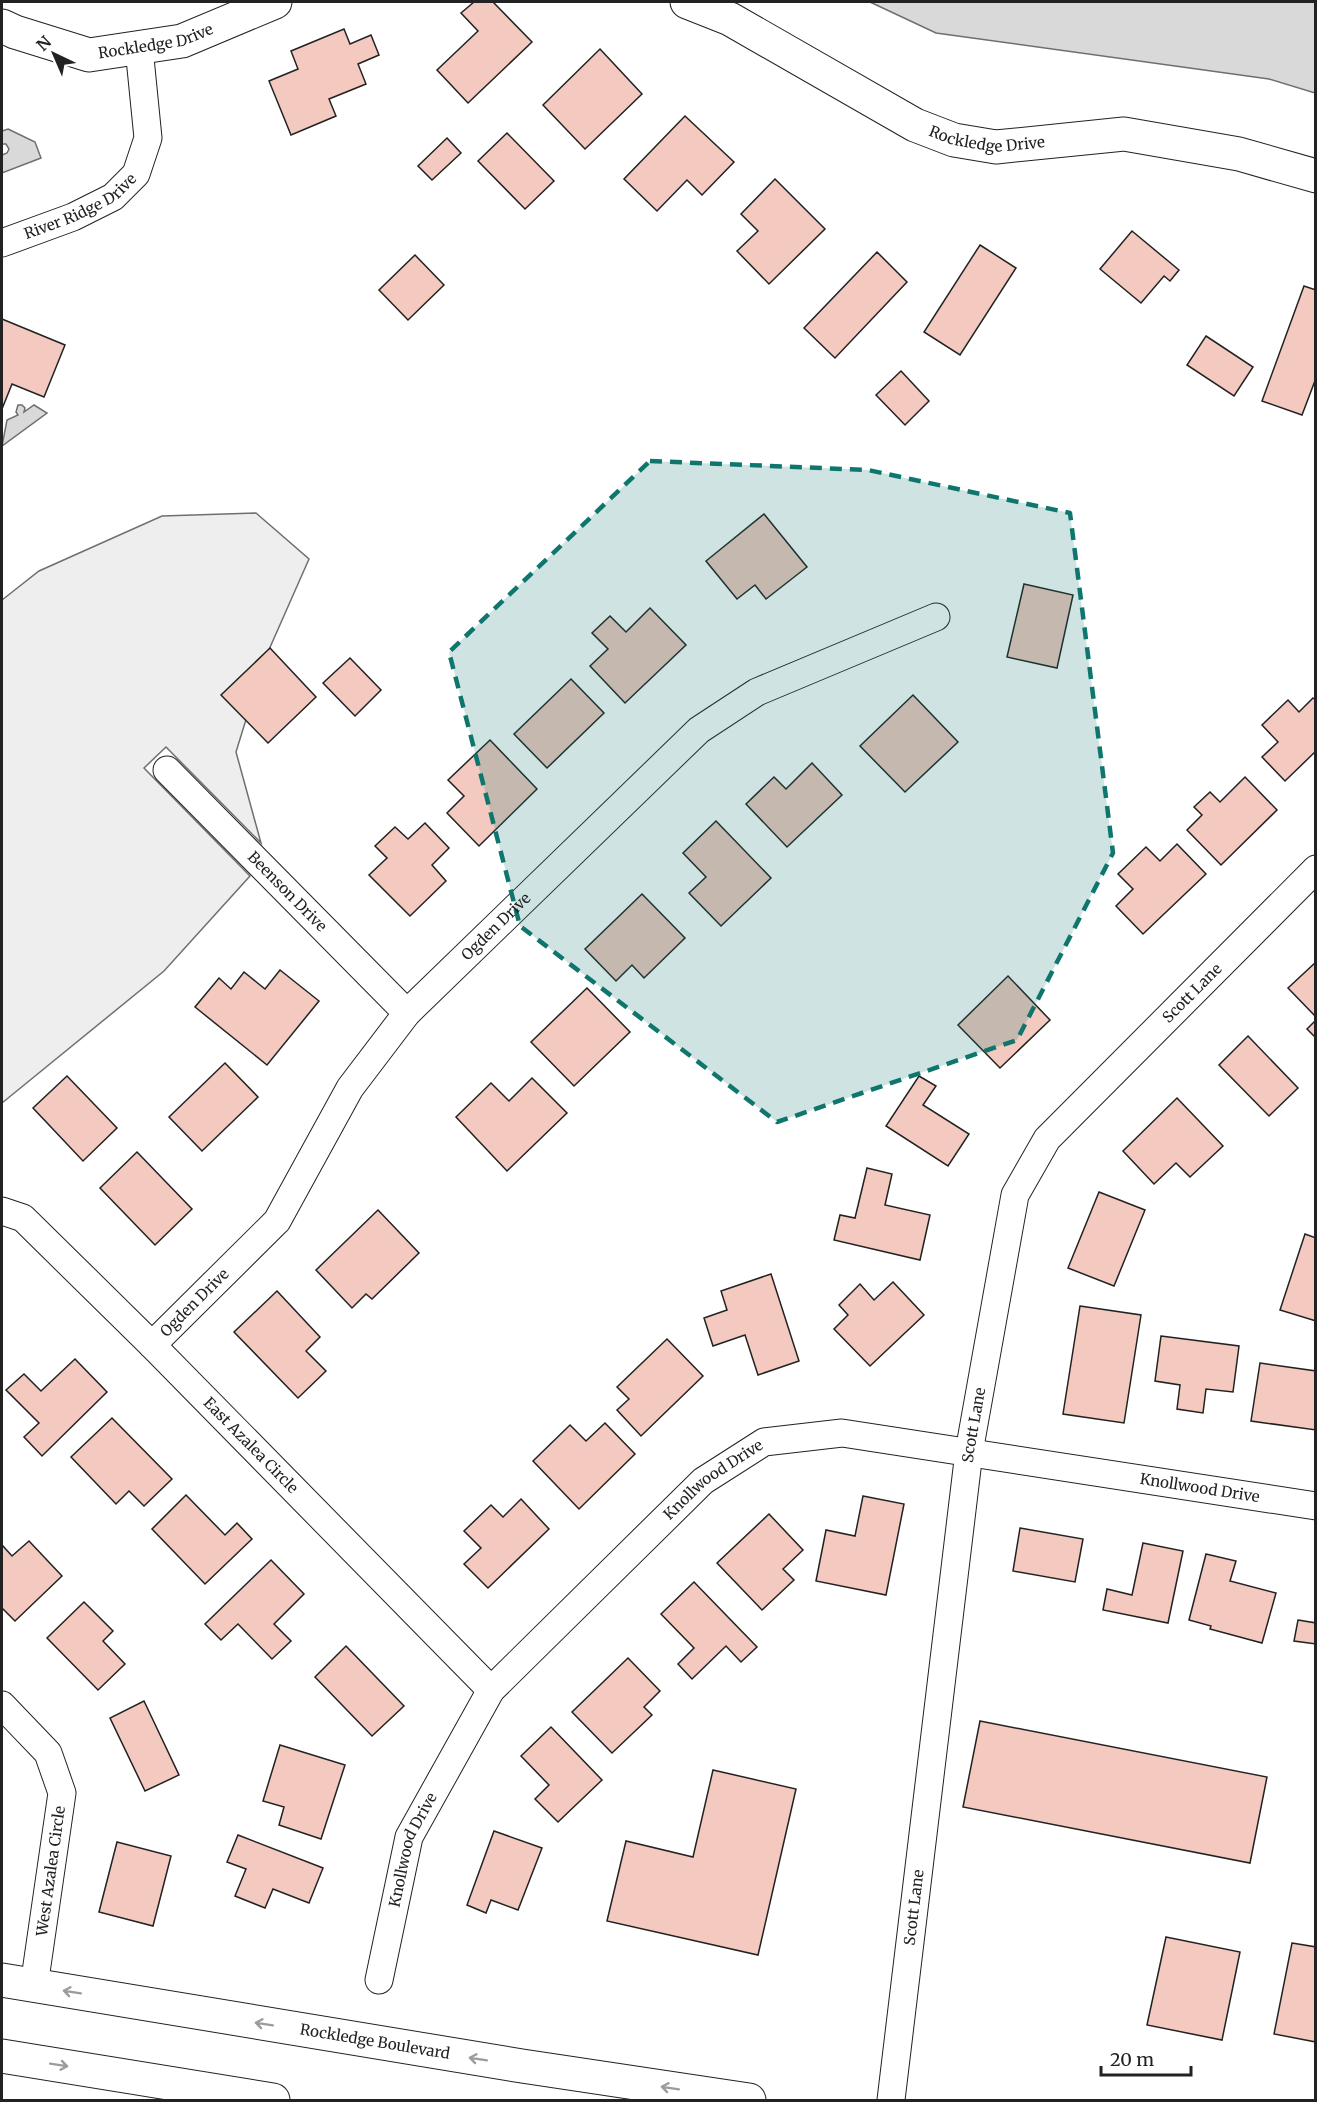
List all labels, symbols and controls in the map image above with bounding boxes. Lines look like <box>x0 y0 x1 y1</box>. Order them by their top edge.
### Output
street label: Rockledge Drive <box>97 19 216 62</box>
north arrow <box>24 24 84 84</box>
text: N <box>32 31 55 55</box>
street label: Rockledge Drive <box>927 121 1046 156</box>
street label: River Ridge Drive <box>21 169 140 243</box>
street label: Beenson Drive <box>244 847 331 935</box>
street label: Ogden Drive <box>457 888 534 964</box>
street label: Scott Lane <box>1158 959 1226 1027</box>
street label: Ogden Drive <box>156 1264 233 1341</box>
street label: Scott Lane <box>958 1386 989 1464</box>
street label: East Azalea Circle <box>200 1393 303 1497</box>
street label: Knollwood Drive <box>659 1435 766 1524</box>
street label: Knollwood Drive <box>1139 1469 1261 1506</box>
street label: Knollwood Drive <box>385 1789 441 1909</box>
street label: West Azalea Circle <box>32 1804 69 1938</box>
street label: Scott Lane <box>900 1868 928 1946</box>
one-way arrow <box>63 1986 82 1997</box>
one-way arrow <box>255 2018 275 2029</box>
street label: Rockledge Boulevard <box>299 2019 451 2063</box>
scale bar <box>1101 2039 1191 2077</box>
text: 20 m <box>1110 2048 1154 2071</box>
one-way arrow <box>468 2053 488 2064</box>
one-way arrow <box>49 2060 69 2071</box>
one-way arrow <box>661 2083 681 2094</box>

